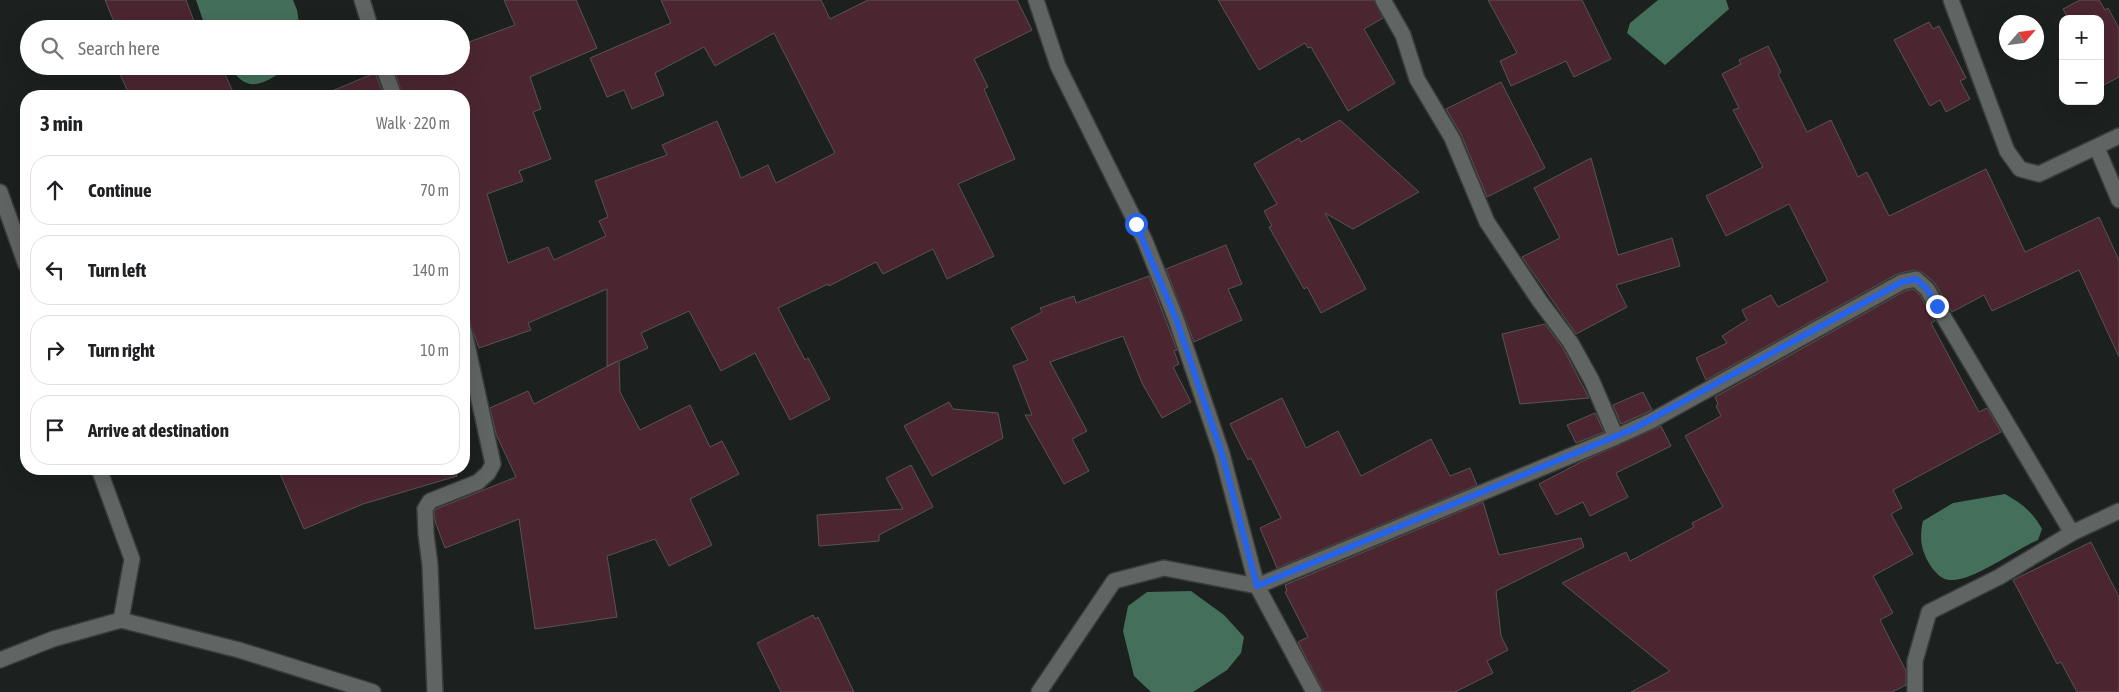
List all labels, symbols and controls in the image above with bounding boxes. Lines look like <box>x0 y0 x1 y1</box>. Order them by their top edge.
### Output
north arrow <box>1999 15 2044 60</box>
map controls <box>2059 15 2104 105</box>
button: + <box>2059 15 2104 60</box>
search box <box>20 20 470 75</box>
icon: search <box>38 34 66 62</box>
text: Search here <box>78 37 160 59</box>
button: − <box>2059 60 2104 105</box>
text: 3 min <box>40 111 83 135</box>
text: Walk · 220 m <box>376 114 450 132</box>
icon: ahead <box>41 176 69 204</box>
text: Continue <box>88 179 152 201</box>
text: 70 m <box>420 181 449 199</box>
route start <box>1125 213 1148 236</box>
icon: left <box>41 256 69 284</box>
text: Turn left <box>88 259 146 281</box>
text: 140 m <box>413 261 449 279</box>
route end <box>1926 295 1949 318</box>
icon: right <box>41 336 69 364</box>
text: Turn right <box>88 339 155 361</box>
text: 10 m <box>420 341 449 359</box>
icon: arrive <box>41 416 69 444</box>
text: Arrive at destination <box>88 419 229 441</box>

